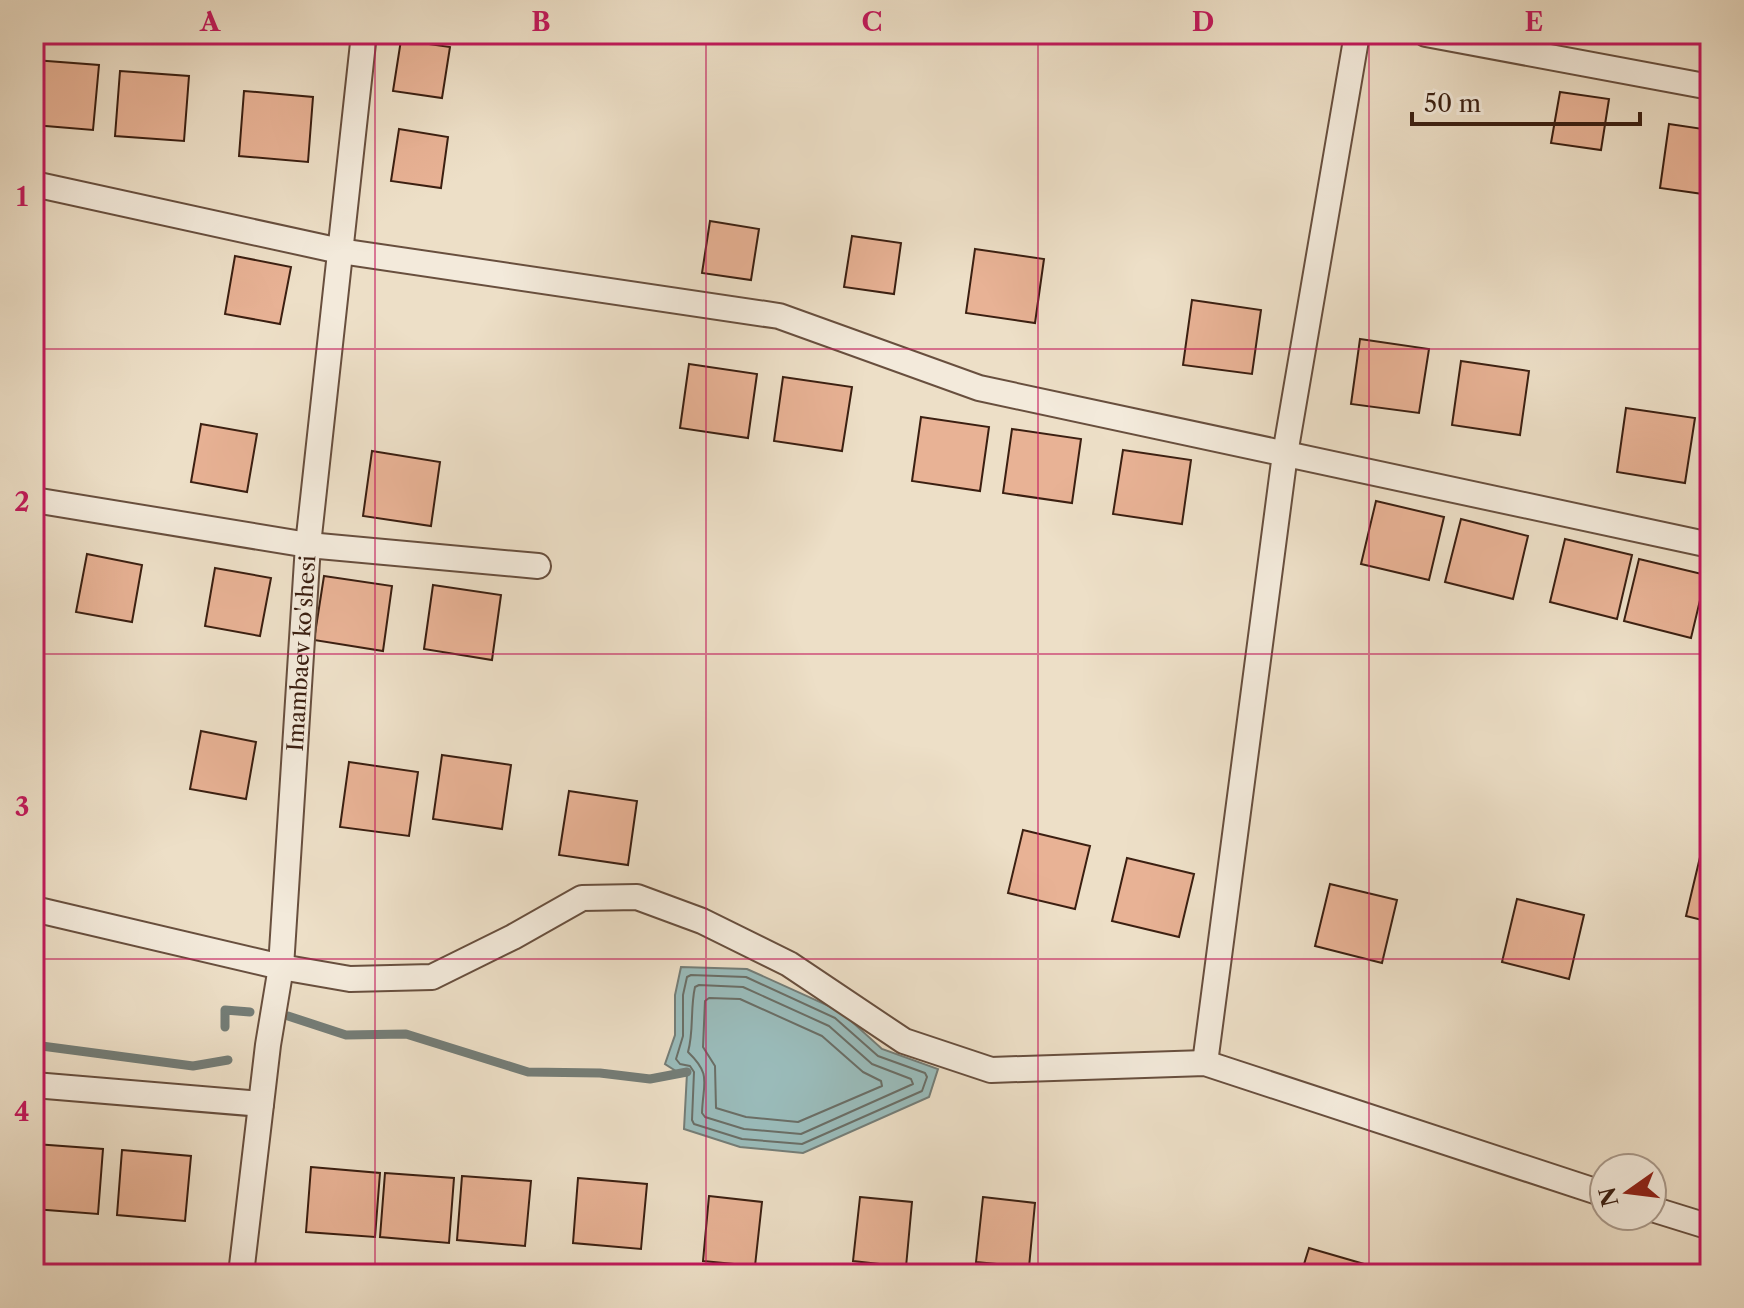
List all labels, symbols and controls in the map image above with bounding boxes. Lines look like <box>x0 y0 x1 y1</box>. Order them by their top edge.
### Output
text: A <box>199 6 221 38</box>
text: B <box>531 6 551 38</box>
text: C <box>862 6 882 38</box>
text: D <box>1192 6 1214 38</box>
text: E <box>1525 6 1543 38</box>
scale bar <box>1412 76 1640 126</box>
text: 50 m <box>1424 89 1481 118</box>
text: 1 <box>16 181 28 213</box>
text: 2 <box>14 486 30 518</box>
street label: Imambaev ko'shesi <box>281 554 321 752</box>
text: 3 <box>15 791 29 823</box>
text: 4 <box>14 1096 30 1128</box>
north arrow <box>1588 1152 1668 1232</box>
text: N <box>1594 1184 1624 1209</box>

